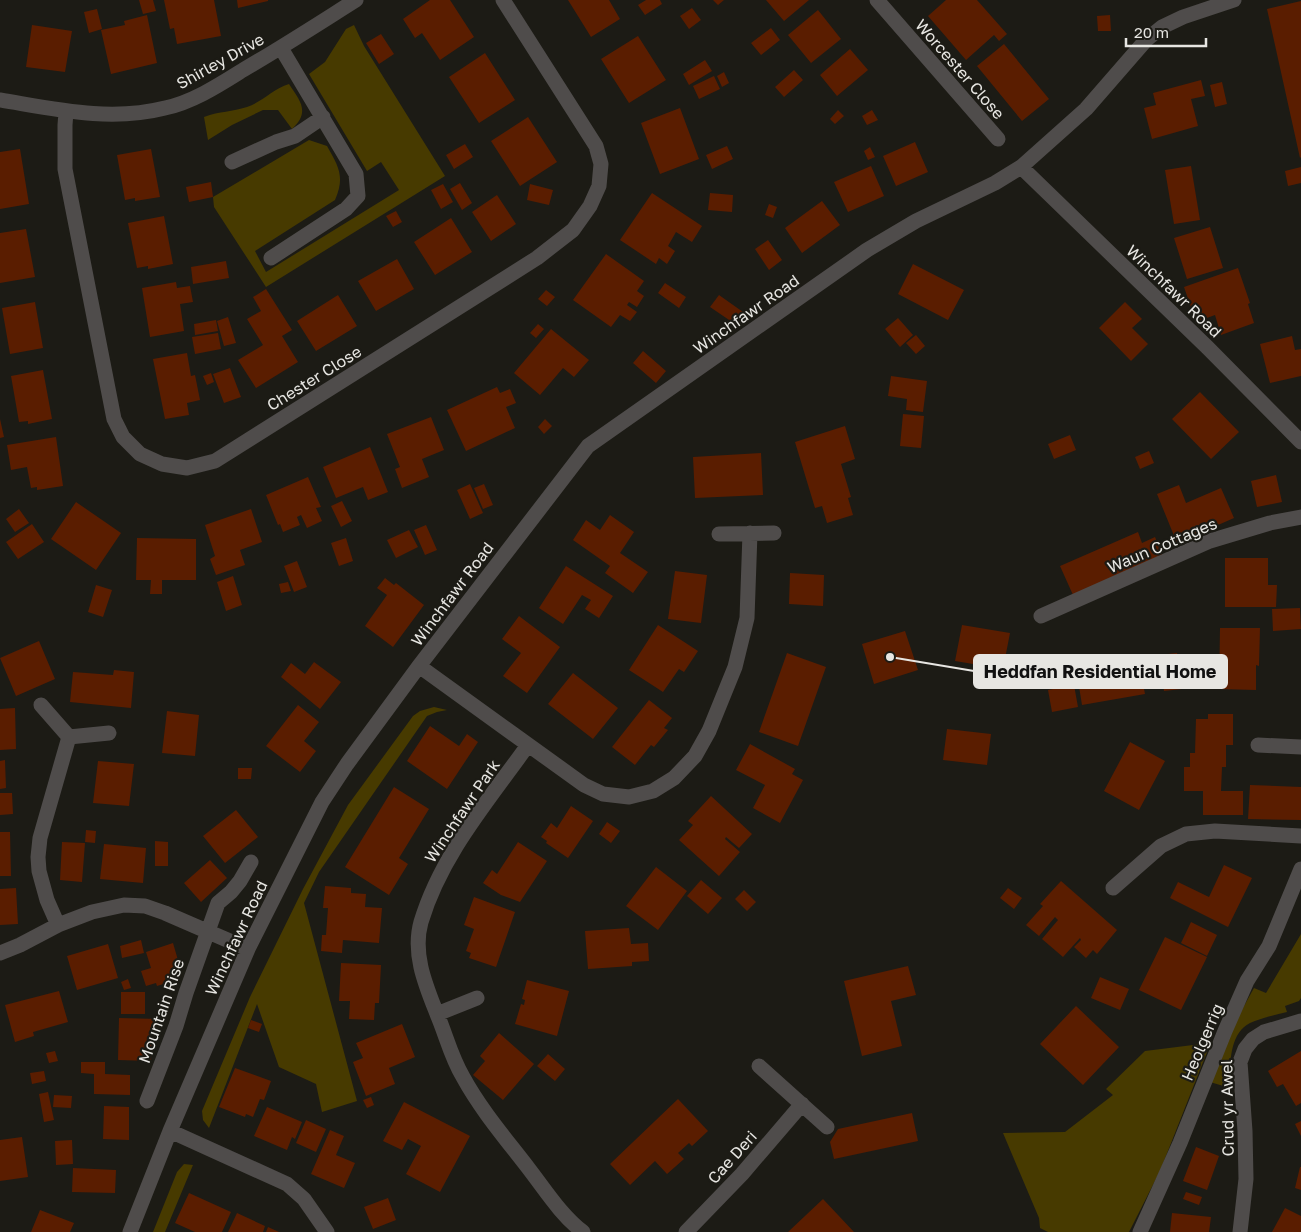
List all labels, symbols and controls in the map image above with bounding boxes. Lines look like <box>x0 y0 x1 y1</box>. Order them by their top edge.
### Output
street label: Worcester Close <box>911 15 1009 123</box>
scale bar <box>1126 15 1206 47</box>
text: 20 m <box>1134 23 1169 41</box>
street label: Shirley Drive <box>173 29 267 93</box>
street label: Winchfawr Road <box>1122 240 1226 342</box>
street label: Winchfawr Road <box>689 270 803 358</box>
street label: Chester Close <box>263 341 365 415</box>
street label: Waun Cottages <box>1104 513 1220 577</box>
street label: Winchfawr Road <box>406 538 498 650</box>
callout: Heddfan Residential Home <box>974 655 1227 688</box>
text: Heddfan Residential Home <box>984 660 1217 682</box>
street label: Winchfawr Park <box>420 756 504 866</box>
street label: Winchfawr Road <box>201 877 271 999</box>
street label: Mountain Rise <box>134 956 188 1066</box>
street label: Heolgerrig <box>1177 1000 1227 1084</box>
street label: Crud yr Awel <box>1216 1059 1238 1157</box>
street label: Cae Deri <box>703 1126 761 1188</box>

